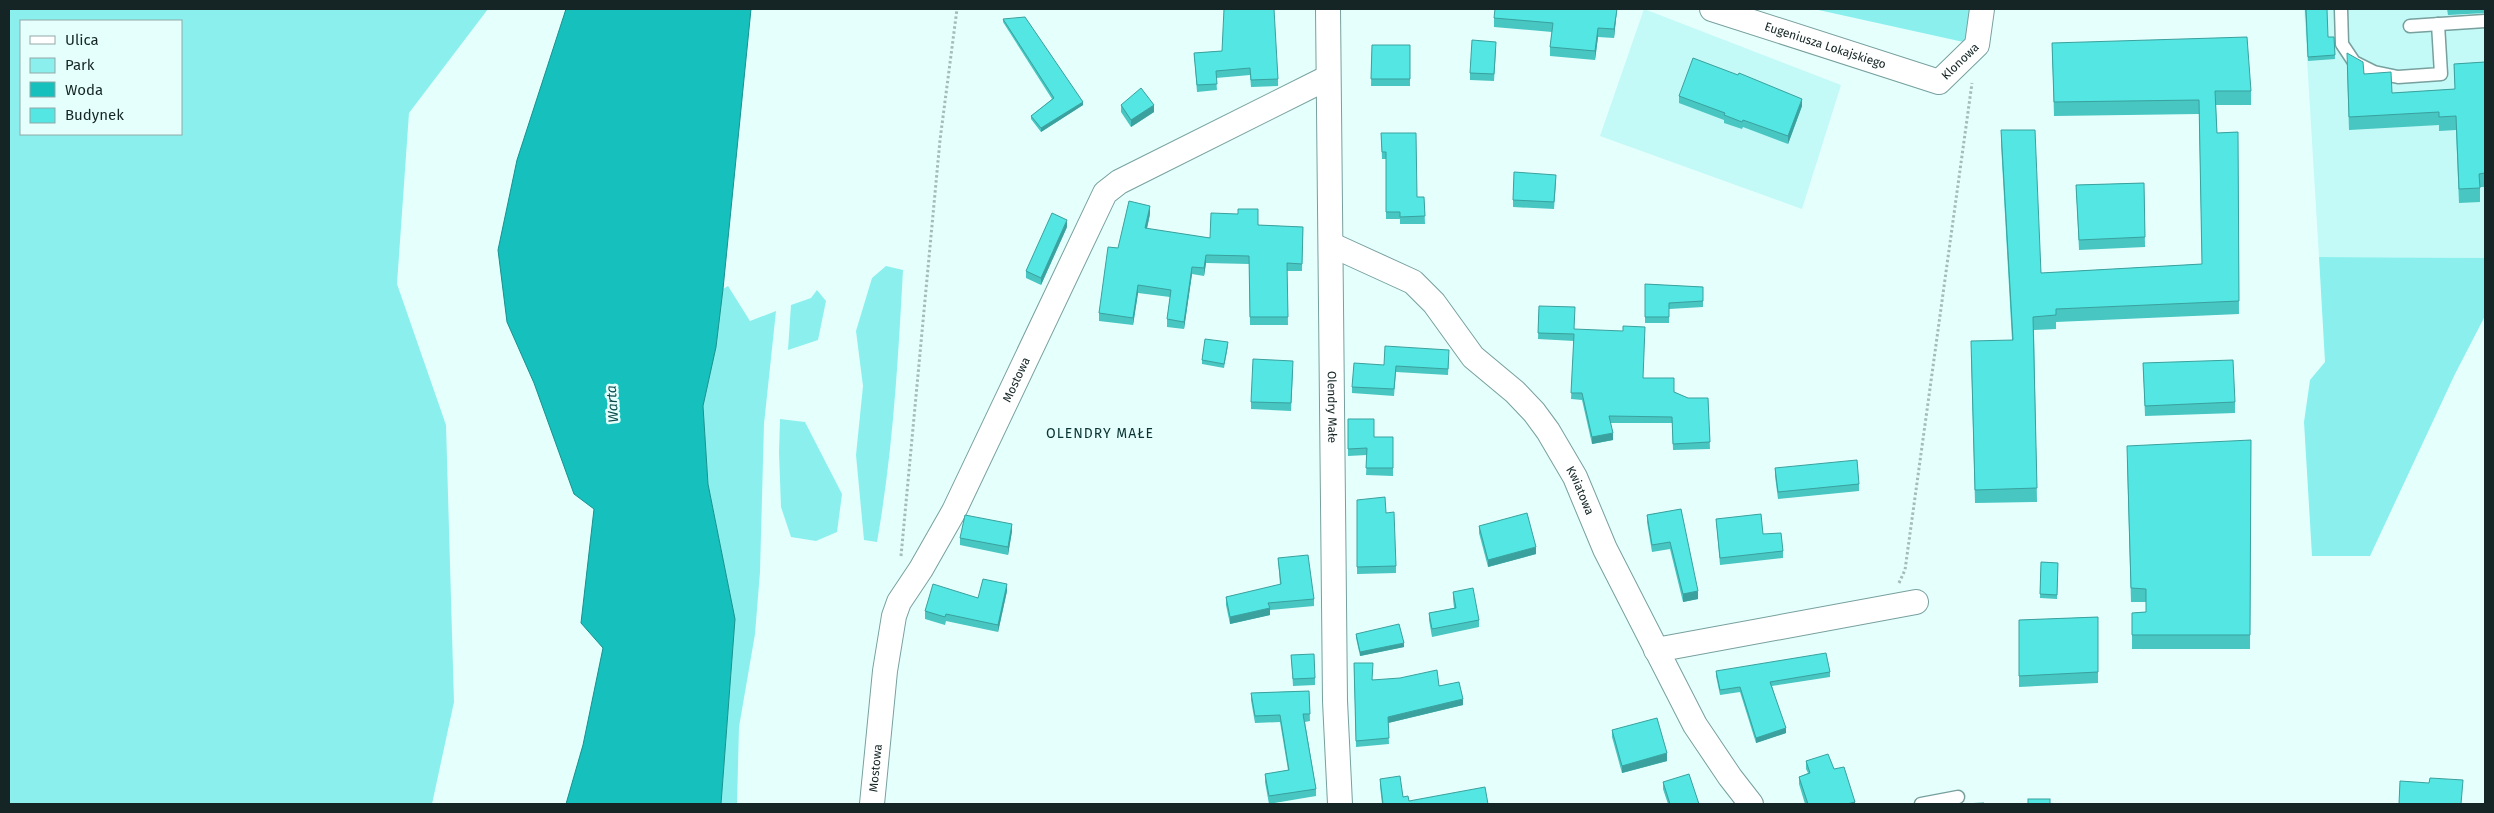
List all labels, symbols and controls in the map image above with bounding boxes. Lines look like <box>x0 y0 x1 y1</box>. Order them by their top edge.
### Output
street label: Eugeniusza Lokajskiego <box>1763 19 1888 72</box>
legend <box>20 20 182 135</box>
text: Ulica <box>65 31 99 49</box>
street label: Klonowa <box>1939 40 1982 83</box>
text: Park <box>65 56 95 74</box>
text: Woda <box>65 81 103 99</box>
text: Budynek <box>65 106 124 124</box>
street label: Mostowa <box>1000 355 1033 404</box>
street label: Olendry Małe <box>1325 371 1339 443</box>
water label: Warta <box>603 385 622 423</box>
district label: OLENDRY MAŁE <box>1046 425 1154 442</box>
street label: Kwiatowa <box>1563 464 1597 517</box>
street label: Mostowa <box>866 744 885 793</box>

